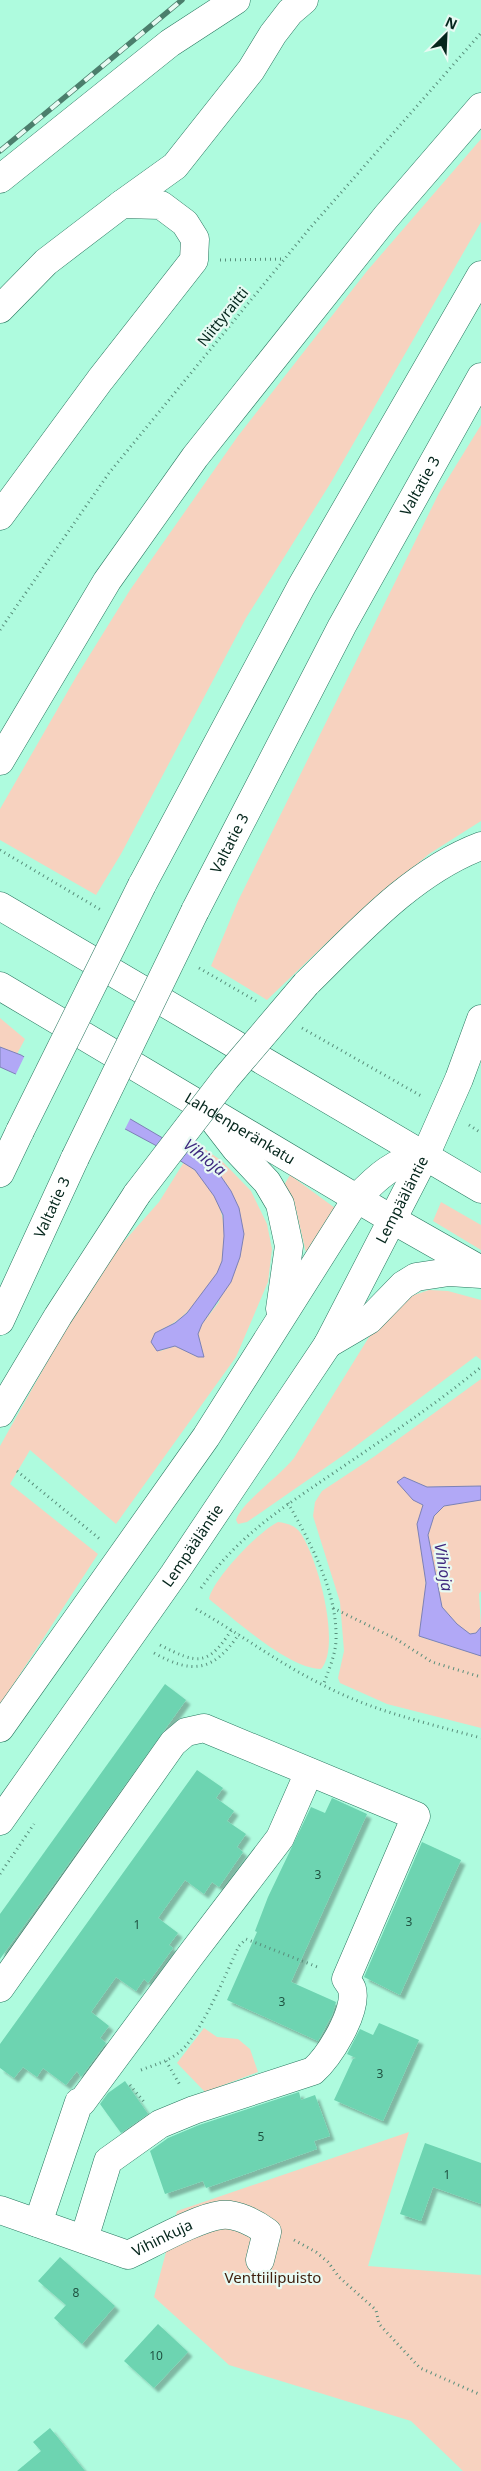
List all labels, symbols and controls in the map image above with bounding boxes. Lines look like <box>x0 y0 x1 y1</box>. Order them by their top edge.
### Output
north arrow <box>421 10 471 60</box>
text: N <box>442 12 461 34</box>
street label: Niittyraitti <box>192 283 252 350</box>
street label: Valtatie 3 <box>395 452 444 519</box>
street label: Valtatie 3 <box>205 809 253 877</box>
street label: Lahdenperänkatu <box>181 1087 299 1168</box>
water label: Vihioja <box>179 1133 231 1181</box>
street label: Lempääläntie <box>371 1152 432 1247</box>
street label: Valtatie 3 <box>29 1173 74 1241</box>
street label: Lempääläntie <box>157 1500 227 1591</box>
water label: Vihioja <box>429 1541 459 1593</box>
house number: 3 <box>315 1866 322 1883</box>
house number: 3 <box>406 1913 413 1930</box>
house number: 1 <box>134 1916 140 1933</box>
house number: 3 <box>279 1993 286 2010</box>
house number: 3 <box>377 2065 384 2082</box>
house number: 5 <box>258 2128 265 2145</box>
house number: 1 <box>444 2166 450 2183</box>
street label: Vihinkuja <box>128 2214 195 2261</box>
park label: Venttiilipuisto <box>225 2267 321 2287</box>
house number: 8 <box>73 2284 80 2301</box>
house number: 10 <box>149 2347 163 2364</box>

